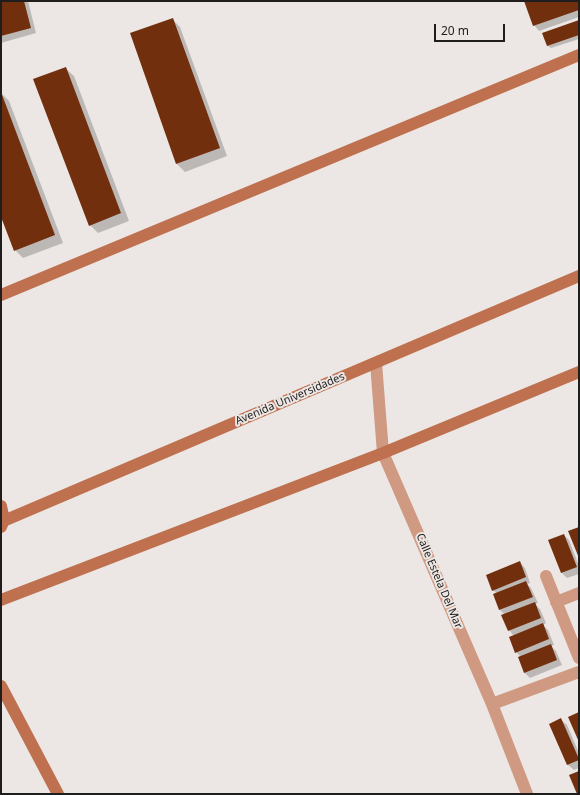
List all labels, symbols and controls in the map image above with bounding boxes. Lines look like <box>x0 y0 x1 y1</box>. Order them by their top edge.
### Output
scale bar <box>436 16 507 42</box>
text: 20 m <box>441 22 469 39</box>
street label: Avenida Universidades <box>233 370 347 428</box>
street label: Calle Estela Del Mar <box>413 532 465 630</box>

